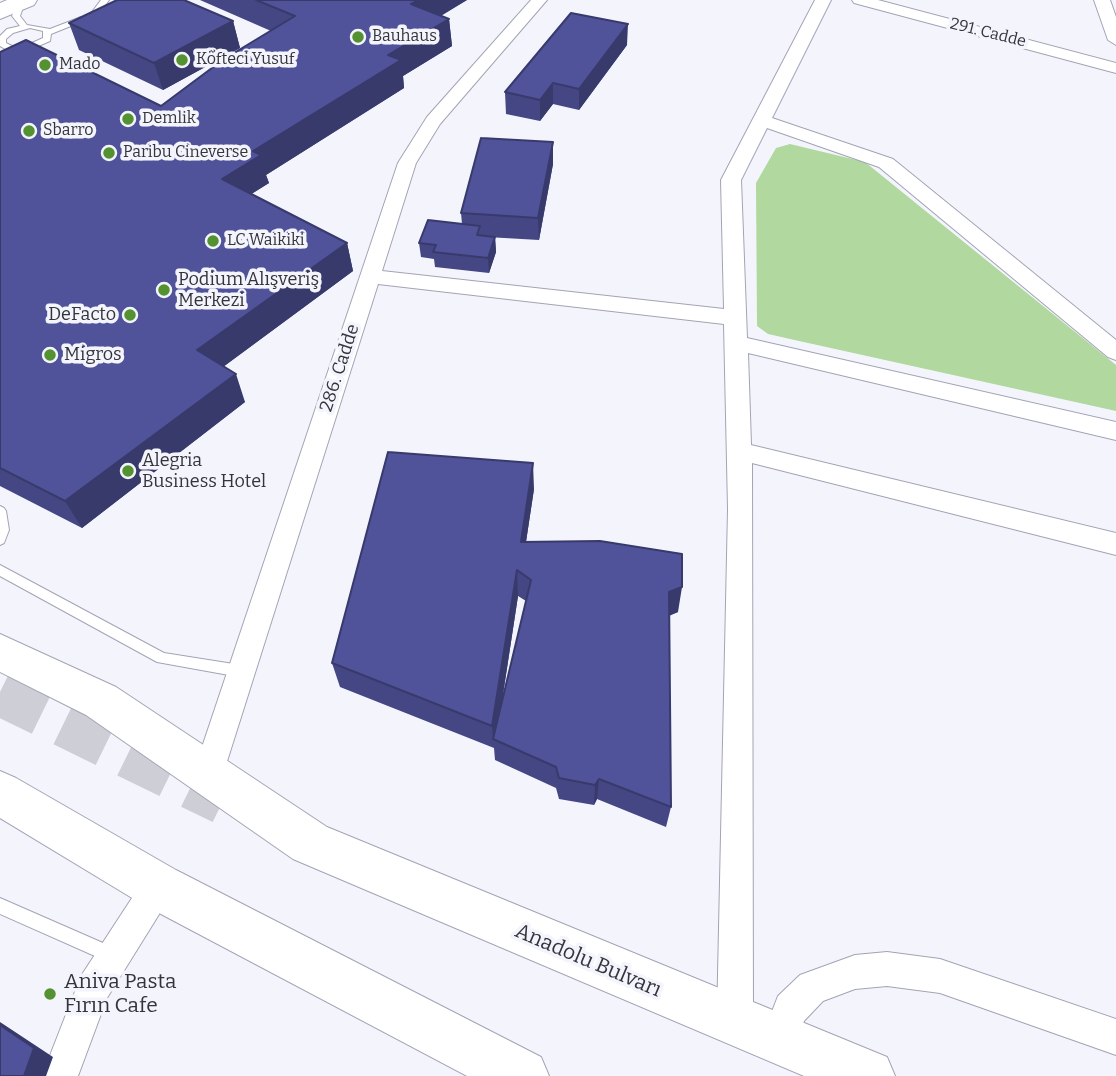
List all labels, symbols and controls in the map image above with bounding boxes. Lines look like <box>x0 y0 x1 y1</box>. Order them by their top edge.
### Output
street label: 291. Cadde <box>948 14 1028 52</box>
place label: Bauhaus <box>372 27 437 47</box>
marker: Bauhaus <box>350 29 366 45</box>
place label: Köfteci Yusuf <box>196 50 294 70</box>
marker: Köfteci Yusuf <box>174 52 190 68</box>
place label: Mado <box>59 55 100 75</box>
marker: Mado <box>37 57 53 73</box>
place label: Demlik <box>142 109 196 129</box>
marker: Demlik <box>120 111 136 127</box>
place label: Sbarro <box>43 121 93 141</box>
marker: Sbarro <box>21 123 37 139</box>
place label: Paribu Cineverse <box>123 143 248 163</box>
marker: Paribu Cineverse <box>101 145 117 161</box>
place label: LC Waikiki <box>227 231 304 251</box>
marker: LC Waikiki <box>205 233 221 249</box>
place label: Podium Alışveriş Merkezi <box>178 269 319 312</box>
marker: Podium Alışveriş Merkezi <box>156 282 172 298</box>
place label: DeFacto <box>48 304 116 326</box>
marker: DeFacto <box>122 307 138 323</box>
street label: 286. Cadde <box>316 321 364 415</box>
place label: Migros <box>64 344 122 366</box>
marker: Migros <box>42 347 58 363</box>
place label: Alegria Business Hotel <box>142 450 266 492</box>
marker: Alegria Business Hotel <box>120 463 136 479</box>
street label: Anadolu Bulvarı <box>511 919 665 1003</box>
place label: Aniva Pasta Fırın Cafe <box>64 969 176 1019</box>
marker: Aniva Pasta Fırın Cafe <box>42 986 58 1002</box>

